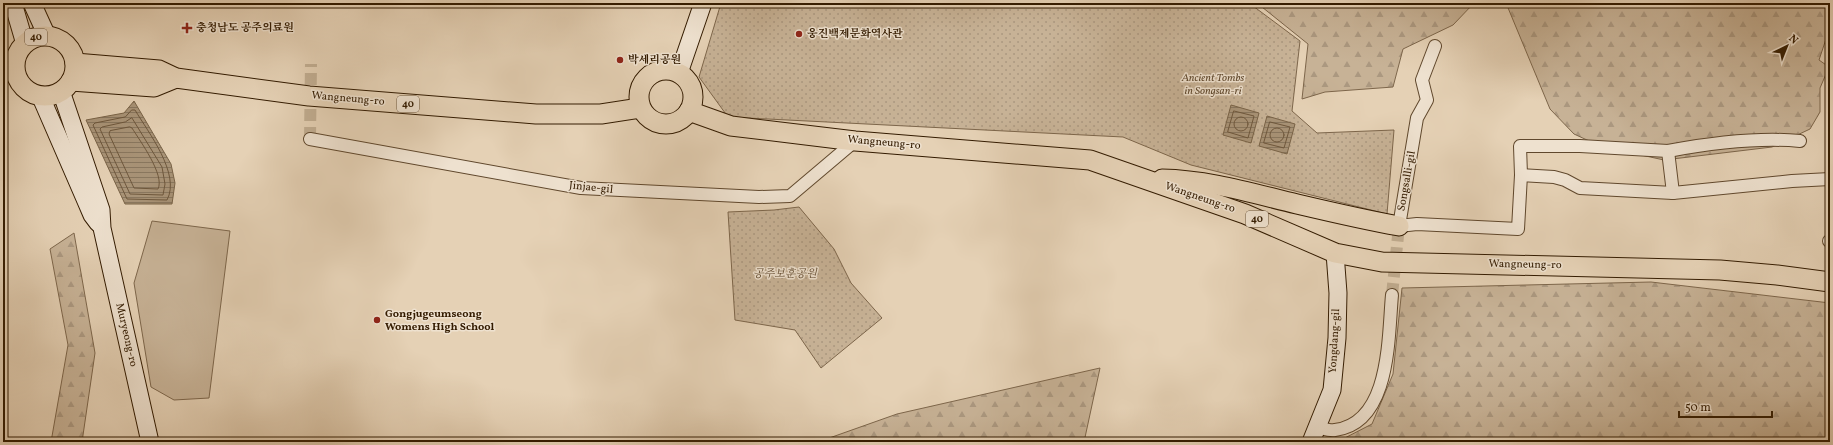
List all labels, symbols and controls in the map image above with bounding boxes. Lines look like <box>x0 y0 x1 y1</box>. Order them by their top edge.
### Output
place label: 충청남도 공주의료원 <box>196 21 294 36</box>
marker: 충청남도 공주의료원 <box>181 22 193 34</box>
north arrow <box>1767 26 1807 66</box>
place label: 웅진백제문화역사관 <box>807 27 903 42</box>
road number: 40 <box>25 29 47 45</box>
marker: 웅진백제문화역사관 <box>794 29 804 39</box>
text: N <box>1785 32 1801 48</box>
place label: 박세리공원 <box>628 53 681 68</box>
marker: 박세리공원 <box>615 55 625 65</box>
park label: Ancient Tombs in Songsan-ri <box>1181 71 1244 99</box>
street label: Wangneung-ro <box>311 88 385 110</box>
road number: 40 <box>397 96 419 112</box>
street label: Wangneung-ro <box>847 132 921 154</box>
street label: Songsalli-gil <box>1394 150 1420 212</box>
street label: Jinjae-gil <box>568 178 614 198</box>
street label: Wangneung-ro <box>1163 179 1237 217</box>
road number: 40 <box>1246 211 1268 227</box>
street label: Wangneung-ro <box>1488 257 1562 273</box>
park label: 공주보훈공원 <box>753 267 818 282</box>
street label: Muryeong-ro <box>111 302 141 368</box>
place label: Gongjugeumseong Womens High School <box>385 307 494 335</box>
street label: Yongdang-gil <box>1326 308 1344 374</box>
marker: Gongjugeumseong Womens High School <box>372 315 382 325</box>
scale bar <box>1679 393 1772 419</box>
text: 50 m <box>1685 400 1711 416</box>

